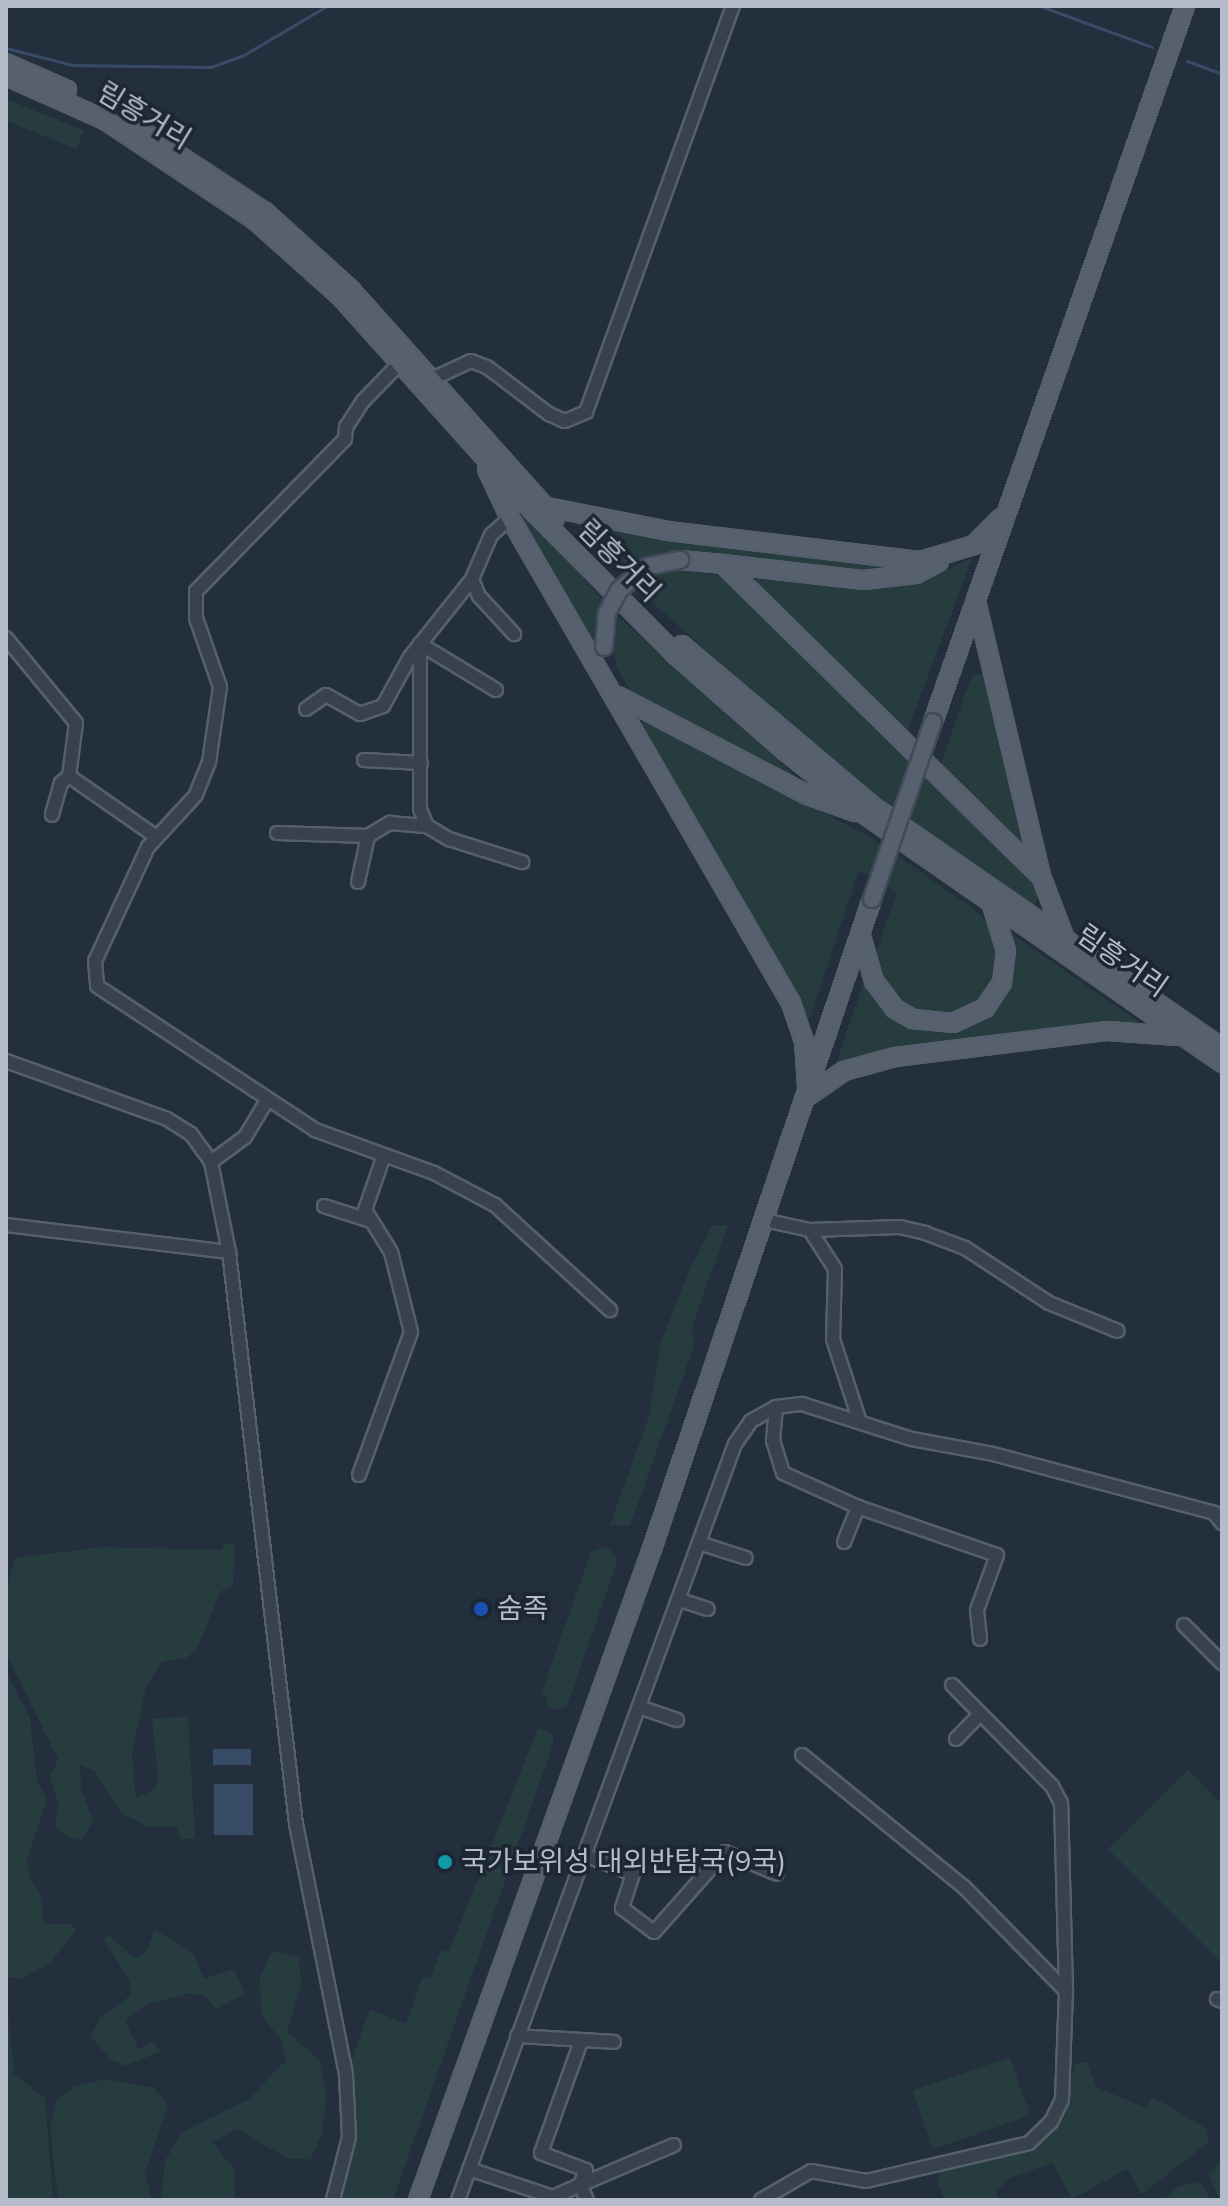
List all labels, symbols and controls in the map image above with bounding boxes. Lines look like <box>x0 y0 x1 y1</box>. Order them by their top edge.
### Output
street label: 림흥거리 <box>91 75 197 157</box>
street label: 림흥거리 <box>571 513 667 609</box>
street label: 림흥거리 <box>1070 918 1174 1004</box>
place label: 숨족 <box>497 1592 549 1626</box>
marker: 숨족 <box>472 1600 490 1618</box>
place label: 국가보위성 대외반탐국(9국) <box>461 1845 786 1879</box>
marker: 국가보위성 대외반탐국(9국) <box>436 1853 454 1871</box>

